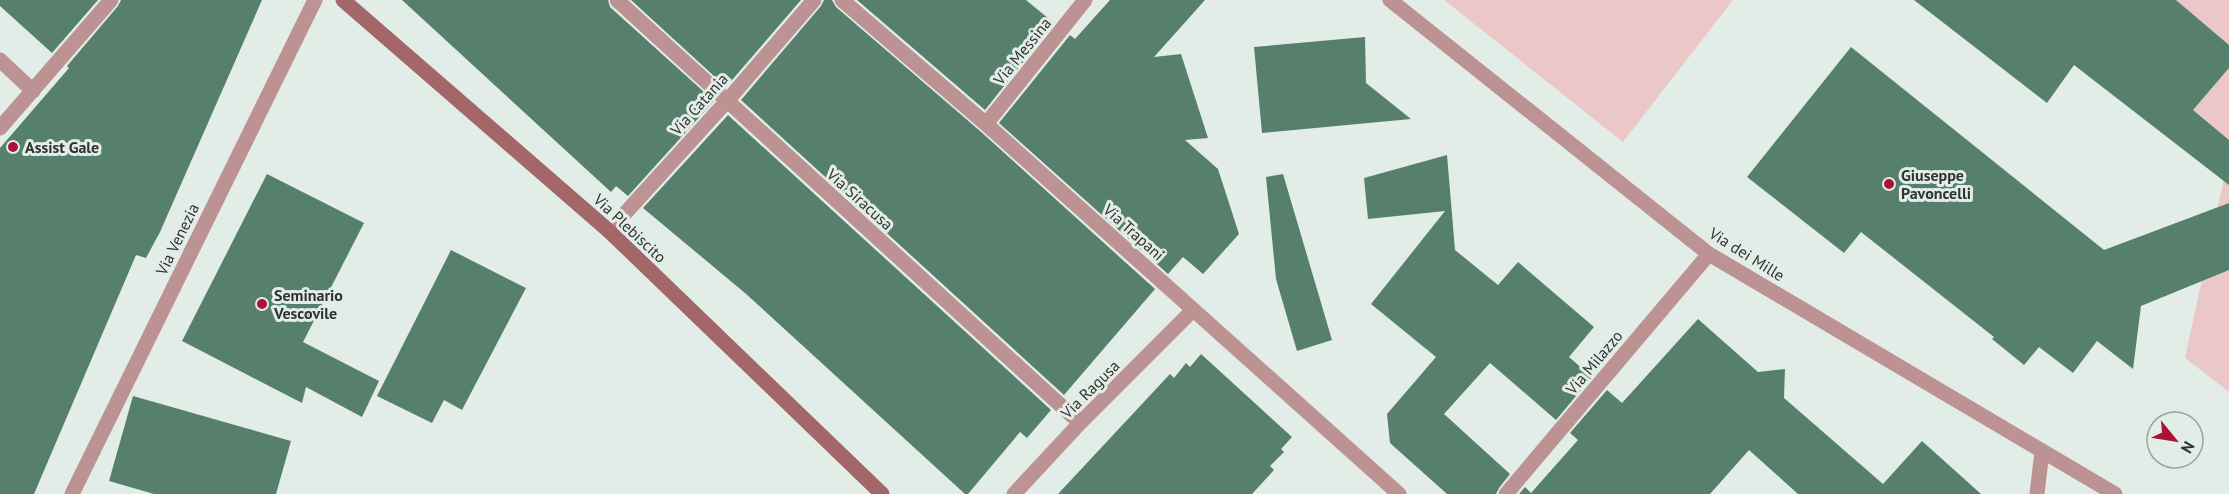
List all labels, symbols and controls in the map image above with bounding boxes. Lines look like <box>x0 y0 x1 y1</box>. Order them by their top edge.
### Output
street label: Via Messina <box>988 13 1055 89</box>
street label: Via Catania <box>665 69 732 140</box>
place label: Assist Gale <box>25 137 99 157</box>
marker: Assist Gale <box>6 140 20 154</box>
street label: Via Siracusa <box>822 163 897 234</box>
place label: Giuseppe Pavoncelli <box>1901 165 1971 203</box>
marker: Giuseppe Pavoncelli <box>1882 177 1896 191</box>
street label: Via Plebiscito <box>589 189 671 267</box>
street label: Via Trapani <box>1099 199 1169 265</box>
street label: Via Venezia <box>151 200 203 279</box>
street label: Via dei Mille <box>1705 222 1788 285</box>
place label: Seminario Vescovile <box>273 285 343 323</box>
marker: Seminario Vescovile <box>255 297 269 311</box>
street label: Via Milazzo <box>1561 326 1627 399</box>
street label: Via Ragusa <box>1056 355 1124 423</box>
north arrow <box>2145 410 2205 470</box>
text: N <box>2177 438 2199 457</box>

